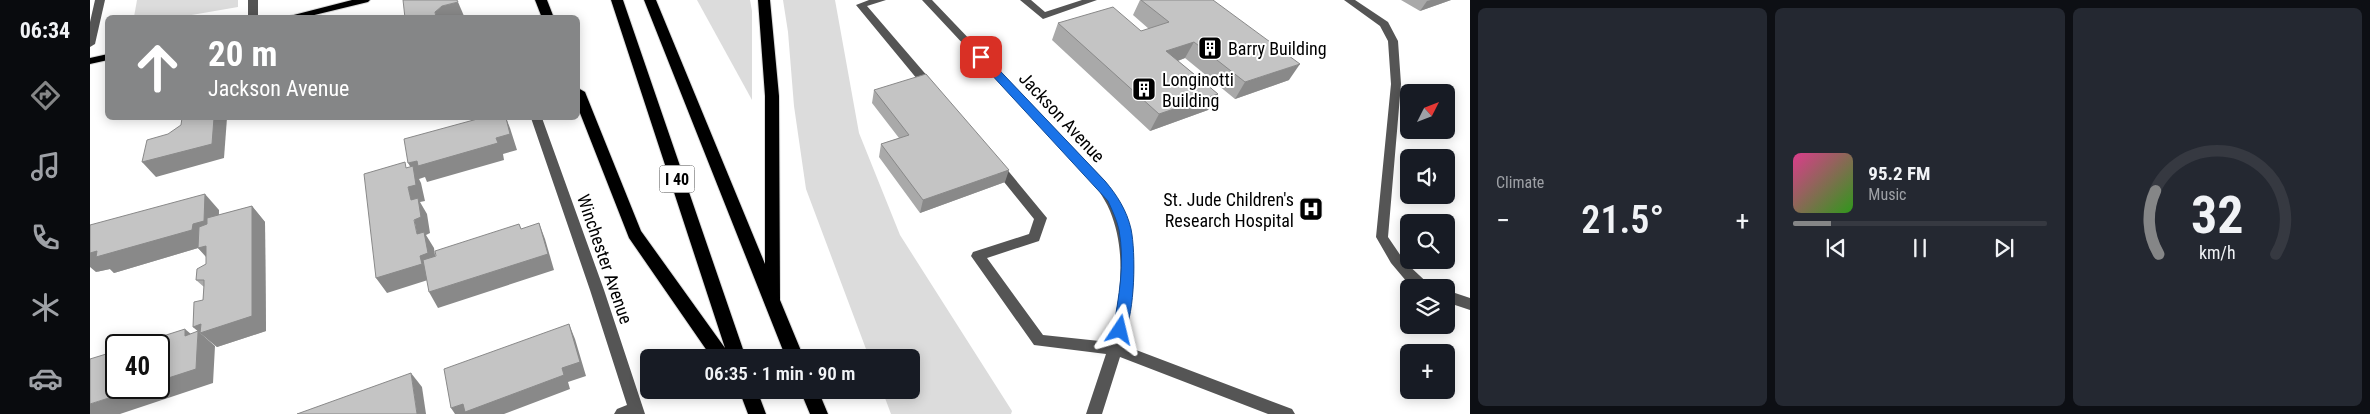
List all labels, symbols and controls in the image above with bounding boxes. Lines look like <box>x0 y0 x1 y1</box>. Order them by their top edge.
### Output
text: 06:34 <box>20 18 70 43</box>
text: 20 m <box>208 34 277 75</box>
icon: ahead <box>125 35 190 100</box>
building icon: Barry Building <box>1197 35 1223 61</box>
pin <box>960 36 1002 78</box>
place label: Barry Building <box>1228 38 1327 59</box>
icon: arrive <box>967 43 995 71</box>
street label: Jackson Avenue <box>1015 68 1109 166</box>
place label: Longinotti Building <box>1162 69 1234 111</box>
text: Jackson Avenue <box>208 76 349 101</box>
building icon: Longinotti Building <box>1131 76 1157 102</box>
icon: directions <box>28 78 63 113</box>
north arrow <box>1400 84 1455 139</box>
map controls <box>1400 84 1455 399</box>
icon: music <box>28 149 63 184</box>
button: sound <box>1400 149 1455 204</box>
text: 95.2 FM <box>1868 162 1931 185</box>
road number: I 40 <box>660 165 694 192</box>
text: Climate <box>1496 173 1544 192</box>
text: Music <box>1868 185 1907 204</box>
text: 32 <box>2191 185 2244 246</box>
place label: St. Jude Children's Research Hospital <box>1163 189 1294 231</box>
street label: Winchester Avenue <box>573 192 637 326</box>
hospital icon: St. Jude Children's Research Hospital <box>1298 196 1324 222</box>
text: 21.5° <box>1581 198 1664 242</box>
text: − <box>1496 204 1510 237</box>
text: + <box>1735 204 1749 237</box>
button: search <box>1400 214 1455 269</box>
icon: phone <box>28 220 63 255</box>
icon: previous <box>1822 234 1850 262</box>
icon: pause <box>1906 234 1934 262</box>
icon: next <box>1990 234 2018 262</box>
text: km/h <box>2199 242 2236 263</box>
button: layers <box>1400 279 1455 334</box>
icon: climate <box>28 290 63 325</box>
position arrow <box>1093 303 1145 355</box>
speed limit sign: 40 <box>105 334 170 399</box>
button: + <box>1400 344 1455 399</box>
icon: car <box>28 361 63 396</box>
text: 06:35 · 1 min · 90 m <box>705 362 855 385</box>

